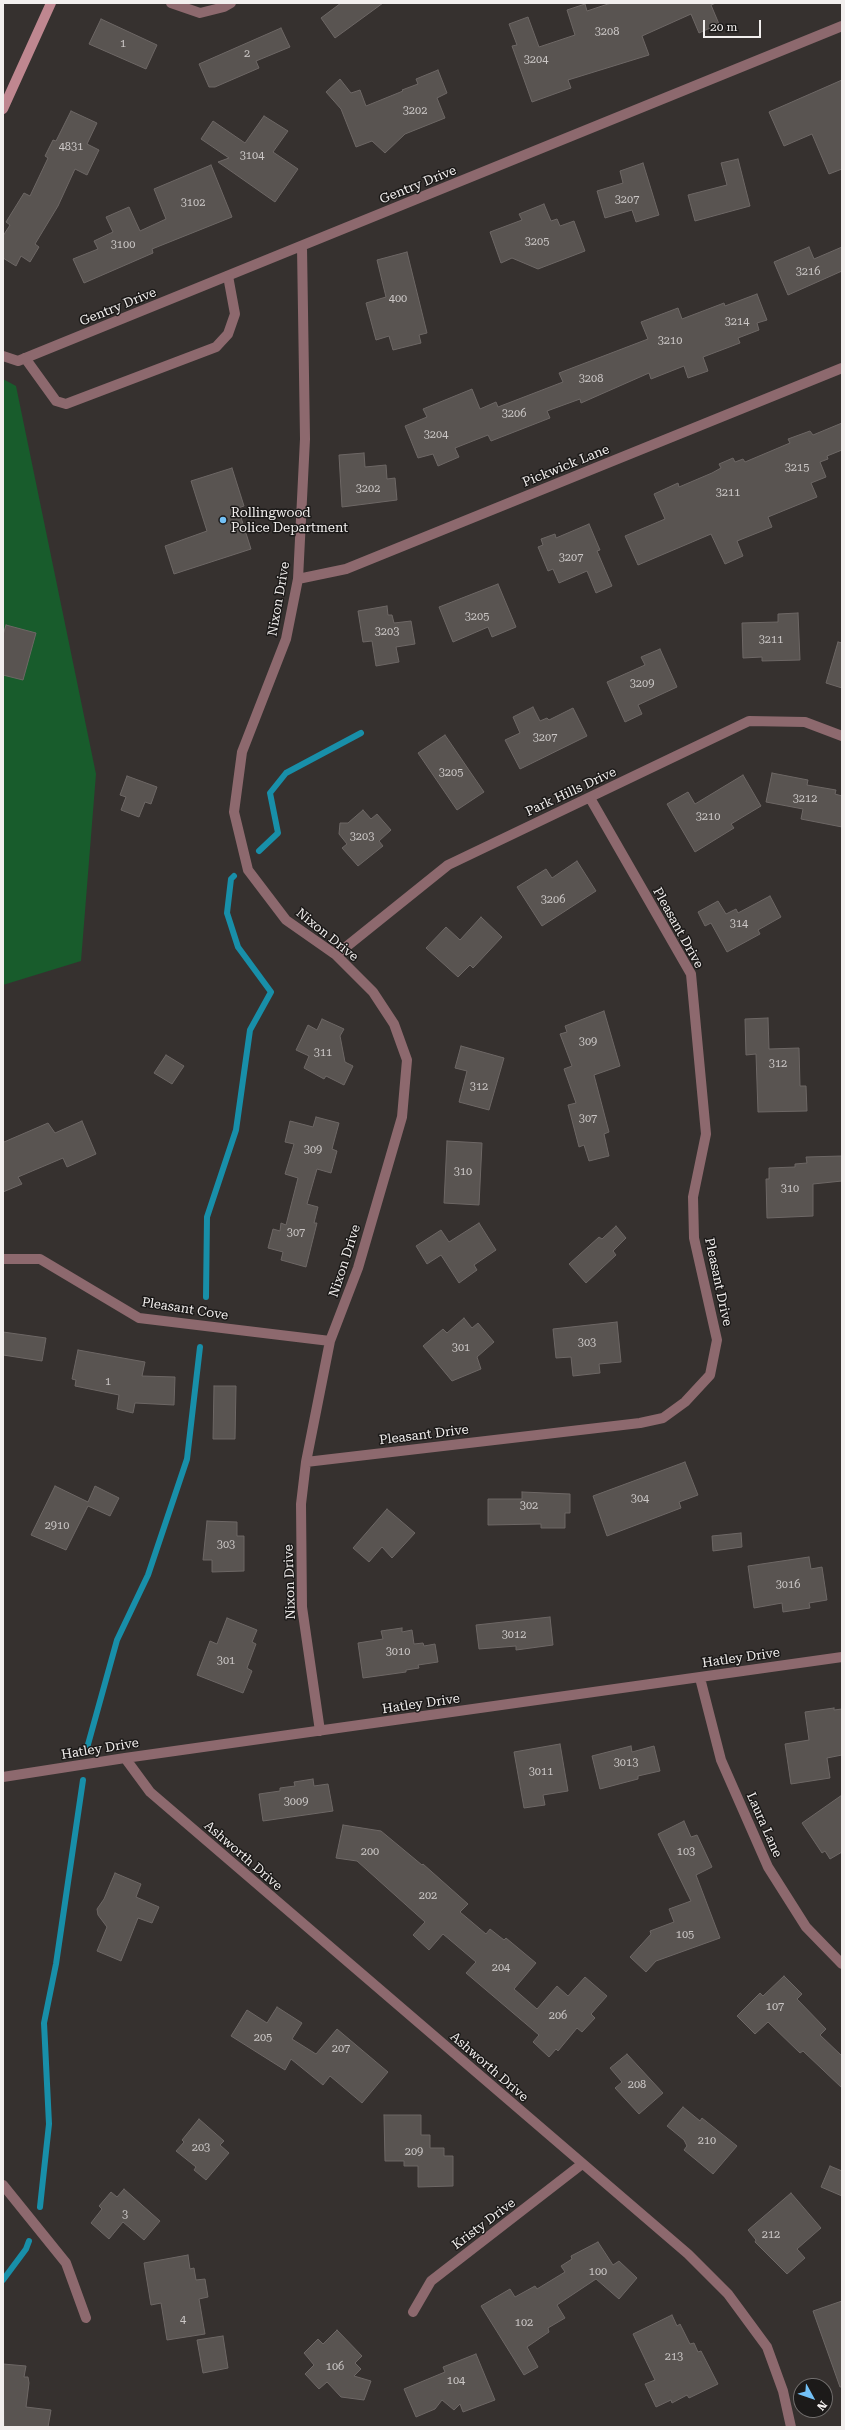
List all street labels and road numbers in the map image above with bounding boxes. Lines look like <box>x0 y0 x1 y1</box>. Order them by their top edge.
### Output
street label: Gentry Drive <box>377 163 459 207</box>
street label: Gentry Drive <box>77 285 159 329</box>
street label: Pickwick Lane <box>520 441 612 491</box>
street label: Nixon Drive <box>265 560 293 638</box>
street label: Park Hills Drive <box>523 764 619 820</box>
street label: Pleasant Drive <box>649 885 707 971</box>
street label: Nixon Drive <box>293 905 361 965</box>
street label: Nixon Drive <box>326 1223 364 1299</box>
street label: Pleasant Drive <box>701 1236 735 1328</box>
street label: Pleasant Cove <box>141 1294 229 1324</box>
street label: Pleasant Drive <box>378 1422 470 1448</box>
street label: Nixon Drive <box>281 1544 299 1620</box>
street label: Hatley Drive <box>701 1645 781 1671</box>
street label: Hatley Drive <box>381 1691 461 1717</box>
street label: Hatley Drive <box>60 1735 140 1763</box>
street label: Laura Lane <box>743 1790 785 1860</box>
street label: Ashworth Drive <box>201 1818 285 1894</box>
street label: Ashworth Drive <box>447 2029 531 2105</box>
street label: Kristy Drive <box>449 2195 519 2253</box>

